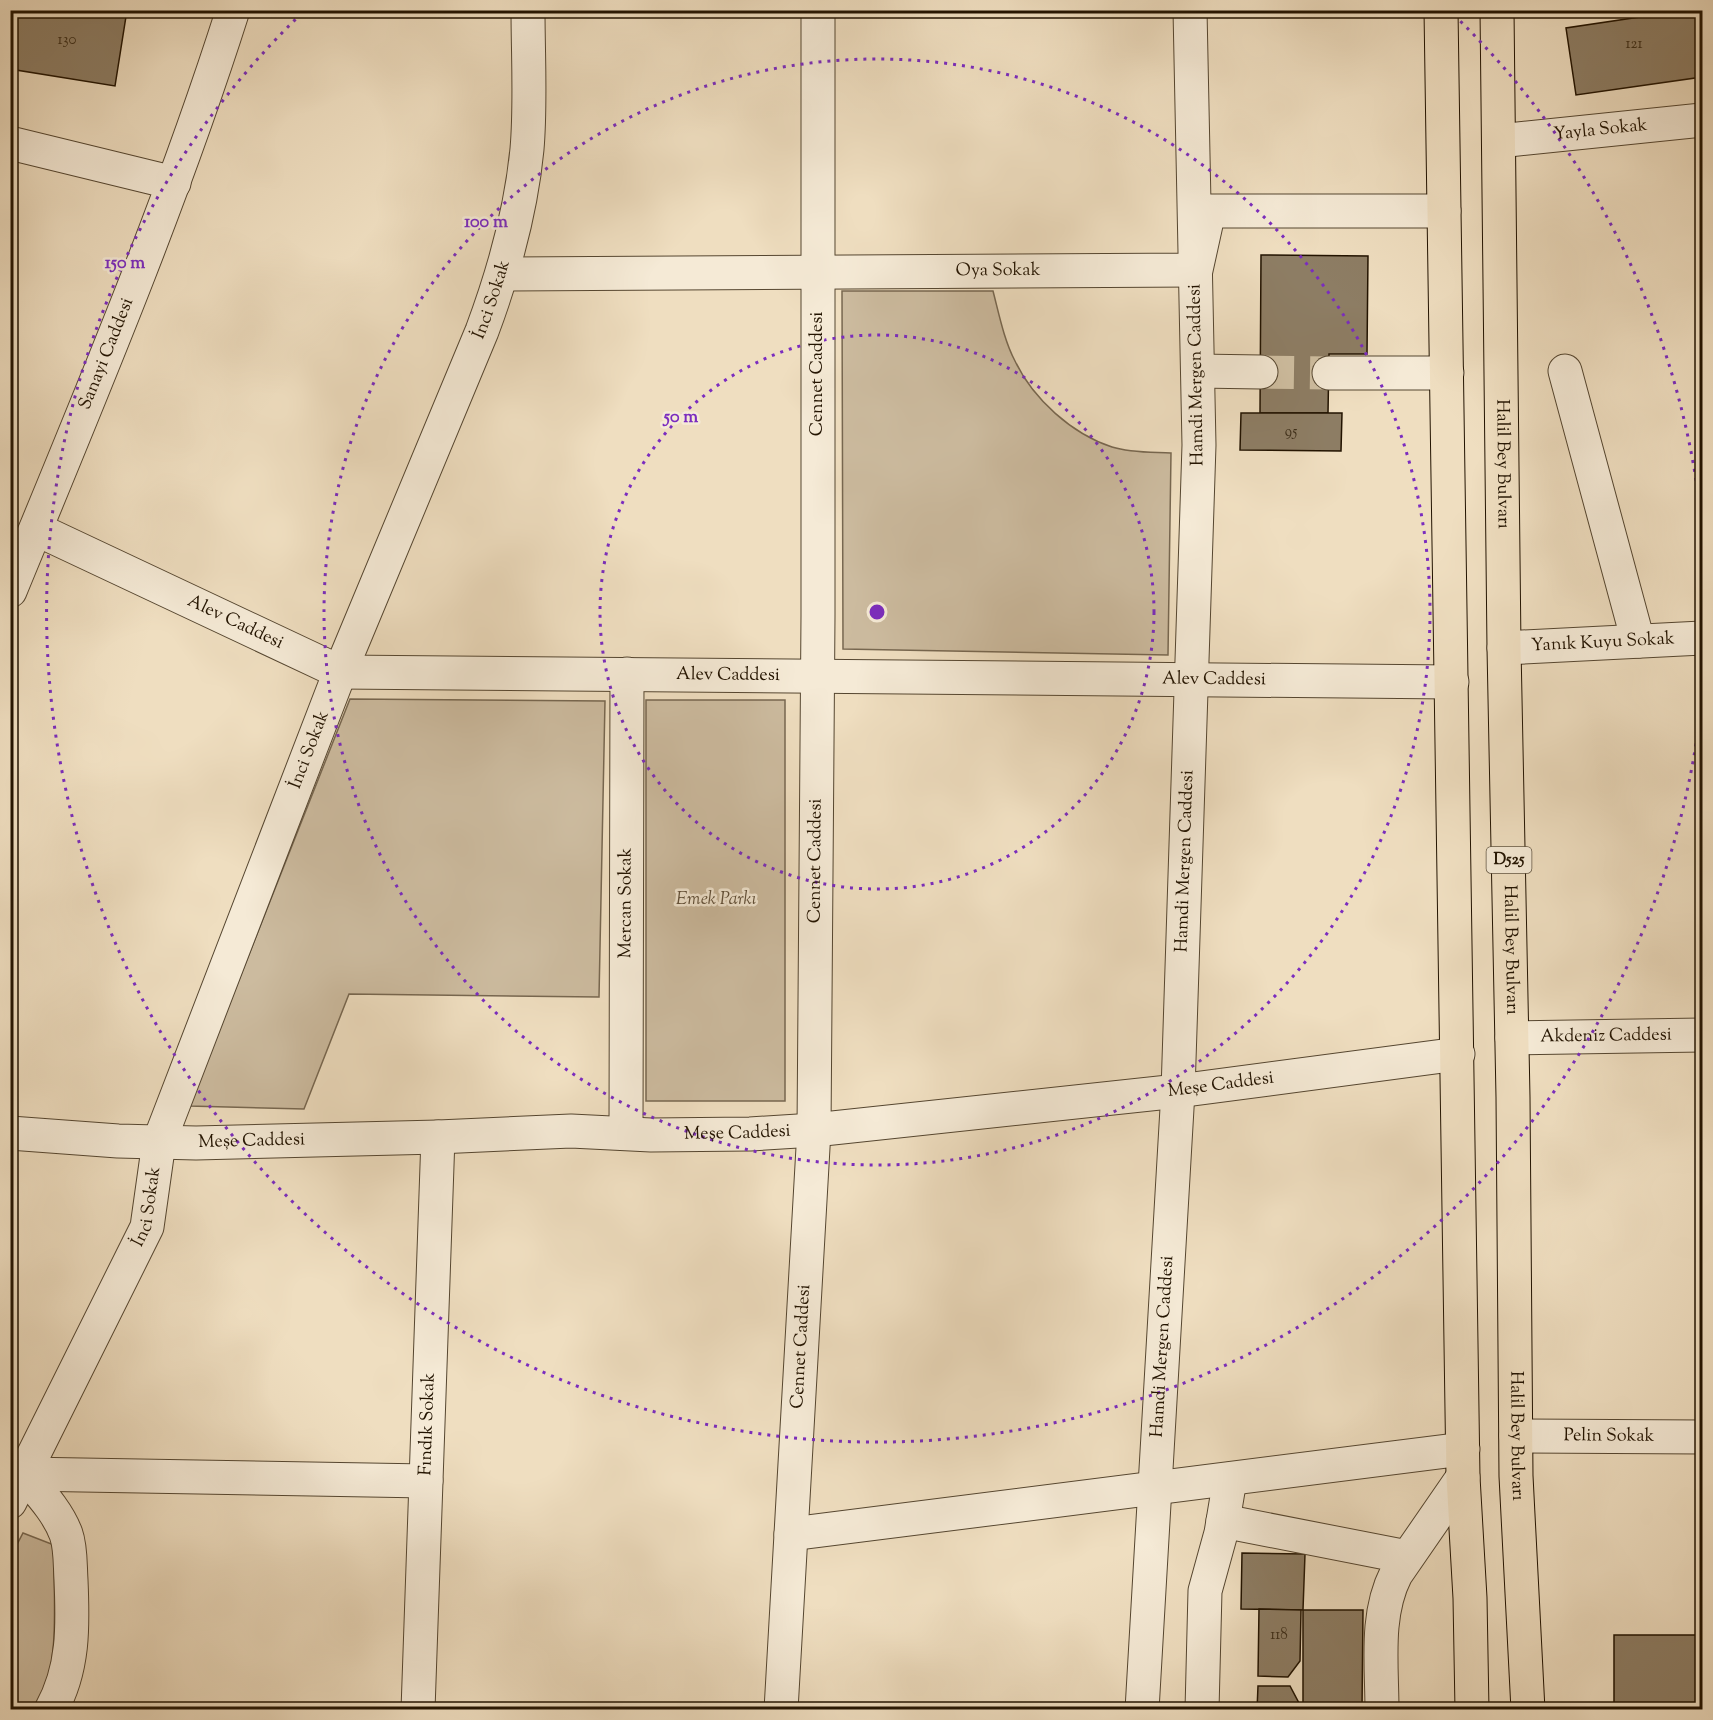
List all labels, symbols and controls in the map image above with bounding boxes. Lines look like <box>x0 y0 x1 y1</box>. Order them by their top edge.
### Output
house number: 130 <box>58 30 77 51</box>
house number: 121 <box>1625 34 1643 55</box>
street label: Yayla Sokak <box>1552 113 1649 148</box>
text: 100 m <box>464 210 508 236</box>
text: 150 m <box>105 251 145 277</box>
street label: İnci Sokak <box>467 257 518 343</box>
street label: Oya Sokak <box>955 258 1041 284</box>
street label: Hamdi Mergen Caddesi <box>1182 284 1212 466</box>
street label: Sanayi Caddesi <box>73 294 141 414</box>
street label: Cennet Caddesi <box>805 312 831 436</box>
street label: Halil Bey Bulvarı <box>1488 399 1516 529</box>
text: 50 m <box>662 405 698 431</box>
house number: 95 <box>1285 422 1297 443</box>
street label: Alev Caddesi <box>183 589 288 656</box>
centre of rings <box>867 602 887 622</box>
street label: Yanık Kuyu Sokak <box>1530 626 1676 660</box>
street label: Alev Caddesi <box>676 662 780 689</box>
street label: Alev Caddesi <box>1162 666 1266 693</box>
street label: İnci Sokak <box>283 707 337 793</box>
street label: Hamdi Mergen Caddesi <box>1170 770 1201 953</box>
street label: Cennet Caddesi <box>803 798 830 923</box>
street label: Mercan Sokak <box>613 847 640 958</box>
road number: D525 <box>1486 847 1532 873</box>
street label: Halil Bey Bulvarı <box>1496 885 1524 1015</box>
park label: Emek Parkı <box>676 887 756 913</box>
street label: Akdeniz Caddesi <box>1540 1022 1672 1051</box>
street label: Meşe Caddesi <box>1166 1065 1275 1105</box>
street label: Meşe Caddesi <box>684 1118 792 1148</box>
street label: Meşe Caddesi <box>198 1127 305 1156</box>
street label: İnci Sokak <box>126 1165 168 1252</box>
street label: Hamdi Mergen Caddesi <box>1145 1255 1181 1438</box>
street label: Cennet Caddesi <box>785 1284 818 1410</box>
street label: Halil Bey Bulvarı <box>1502 1371 1530 1501</box>
street label: Fındık Sokak <box>413 1372 443 1476</box>
street label: Pelin Sokak <box>1564 1423 1655 1450</box>
house number: 118 <box>1270 1625 1288 1646</box>

